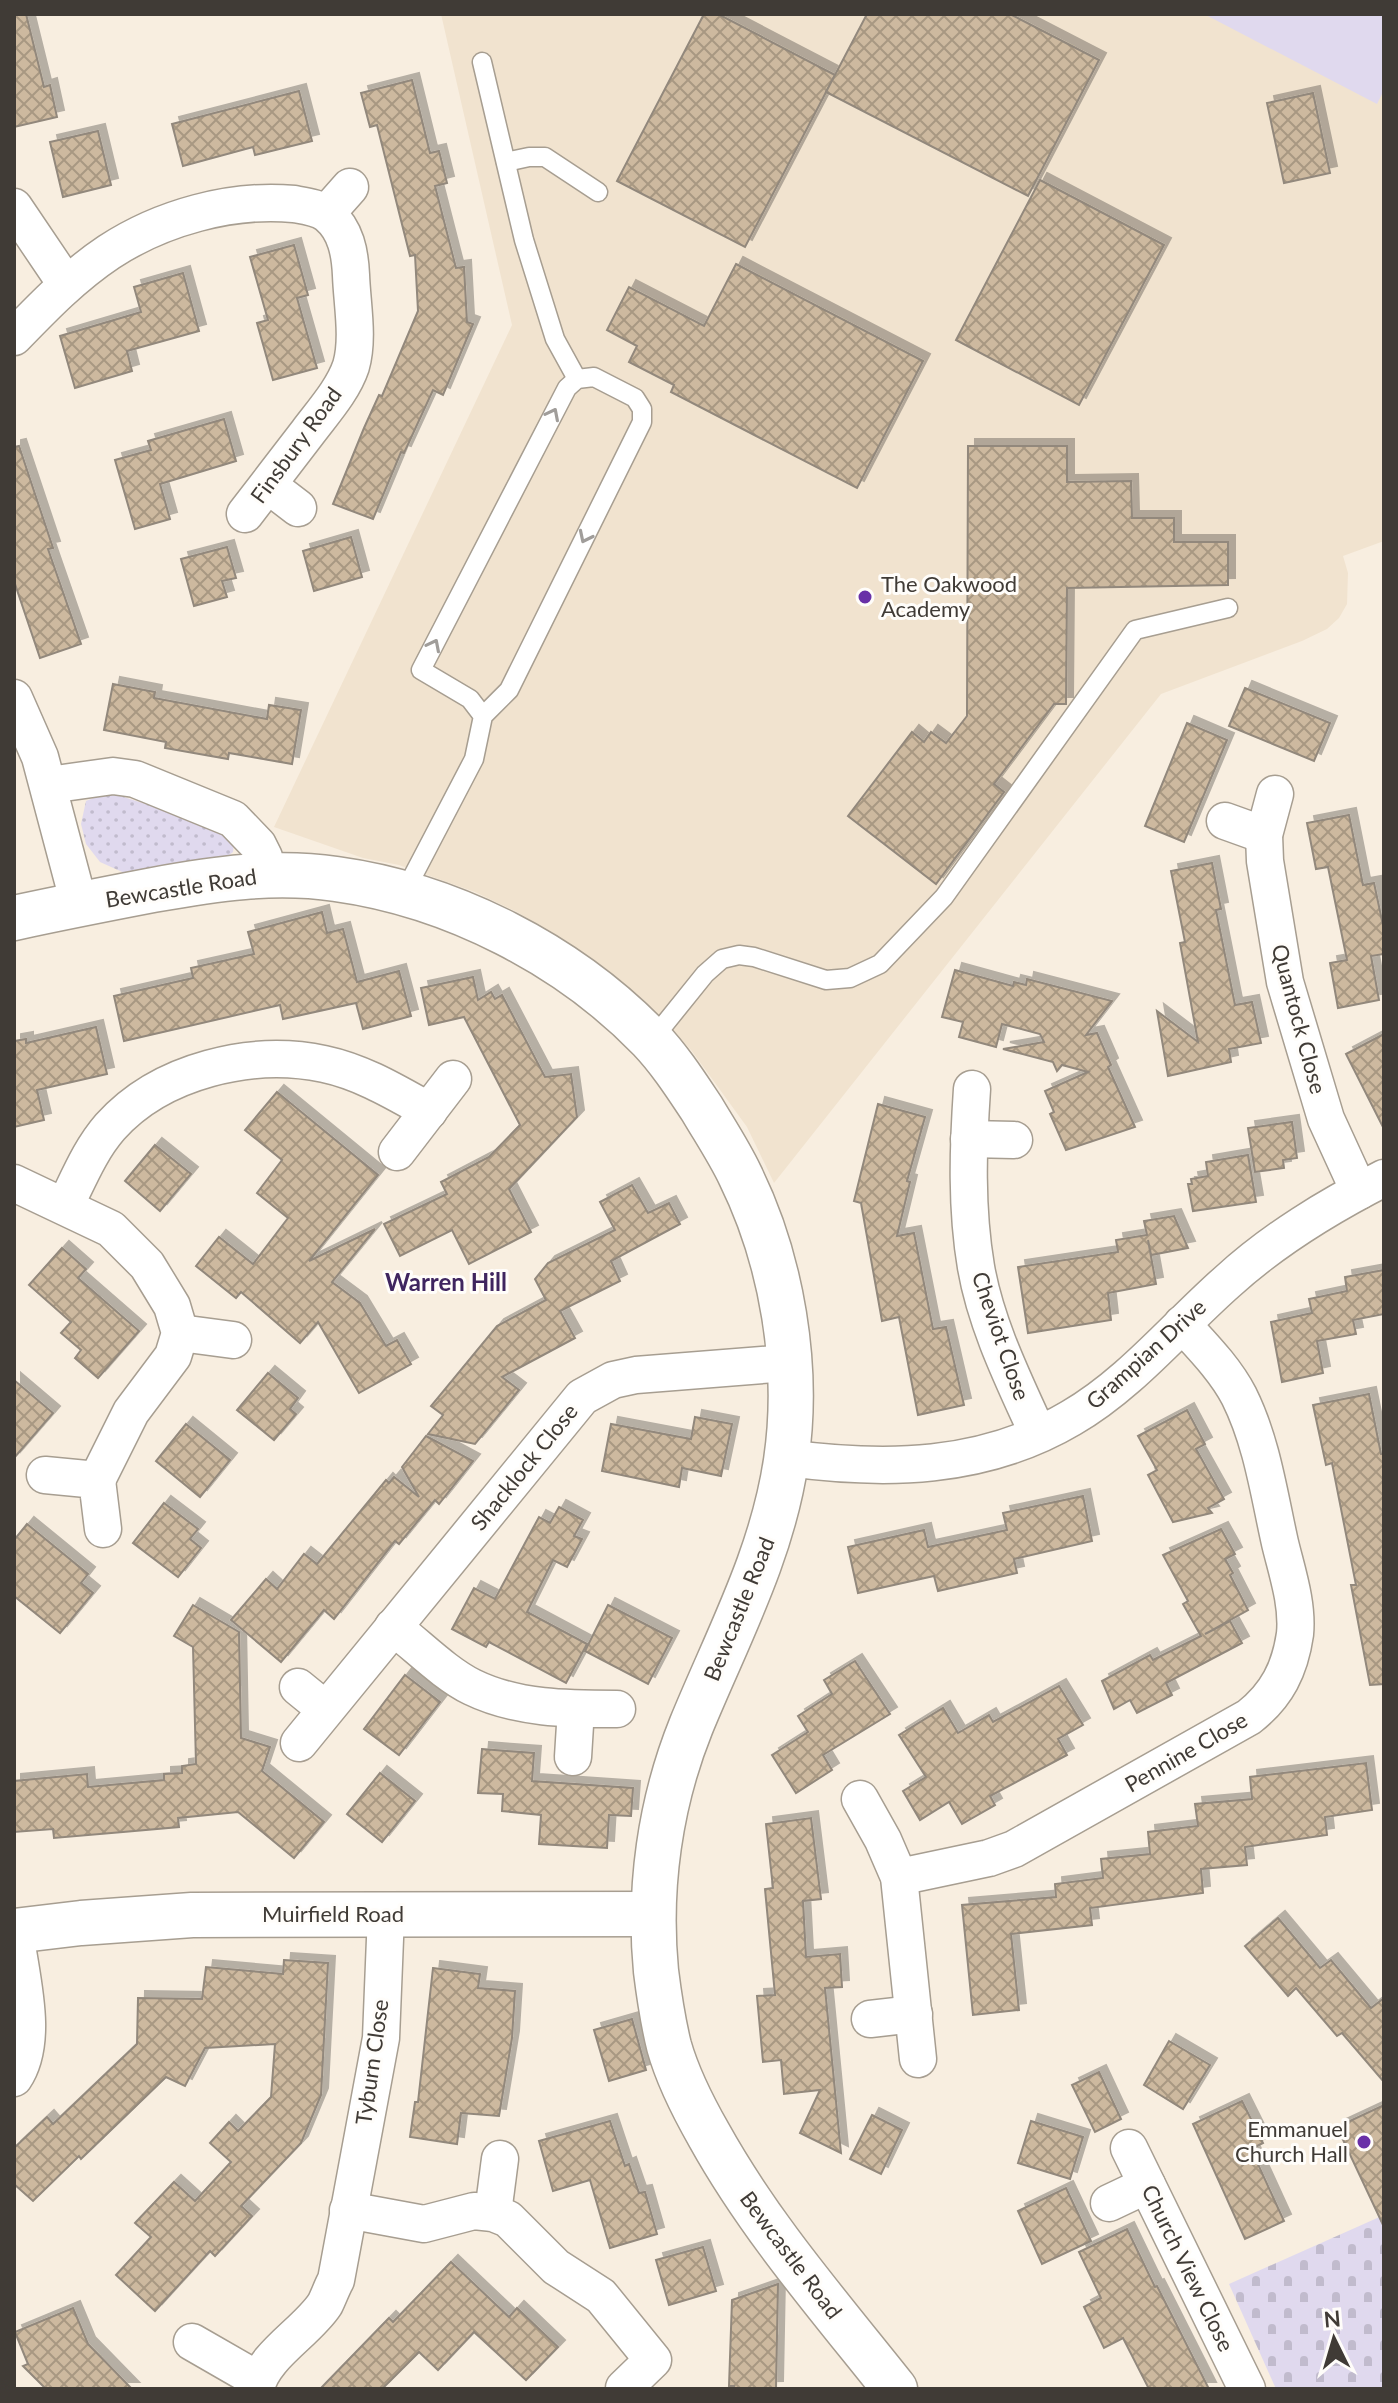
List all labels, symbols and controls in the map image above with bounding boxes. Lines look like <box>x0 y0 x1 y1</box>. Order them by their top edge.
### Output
street label: Finsbury Road <box>244 381 347 508</box>
one-way arrow <box>544 408 559 422</box>
one-way arrow <box>579 528 595 543</box>
place label: The Oakwood Academy <box>881 570 1017 622</box>
marker: The Oakwood Academy <box>856 588 874 606</box>
one-way arrow <box>425 639 440 654</box>
street label: Bewcastle Road <box>103 862 258 913</box>
street label: Quantock Close <box>1267 941 1332 1097</box>
district label: Warren Hill <box>385 1267 507 1296</box>
street label: Cheviot Close <box>967 1268 1036 1404</box>
street label: Grampian Drive <box>1080 1293 1211 1414</box>
street label: Shacklock Close <box>464 1398 583 1535</box>
street label: Bewcastle Road <box>697 1533 780 1685</box>
street label: Pennine Close <box>1120 1706 1252 1798</box>
street label: Muirfield Road <box>262 1900 404 1927</box>
street label: Tyburn Close <box>349 1997 394 2126</box>
place label: Emmanuel Church Hall <box>1235 2115 1348 2167</box>
marker: Emmanuel Church Hall <box>1355 2133 1373 2151</box>
street label: Church View Close <box>1136 2180 1240 2356</box>
street label: Bewcastle Road <box>735 2186 848 2324</box>
north arrow <box>1294 2299 1374 2379</box>
text: N <box>1323 2304 1342 2333</box>

